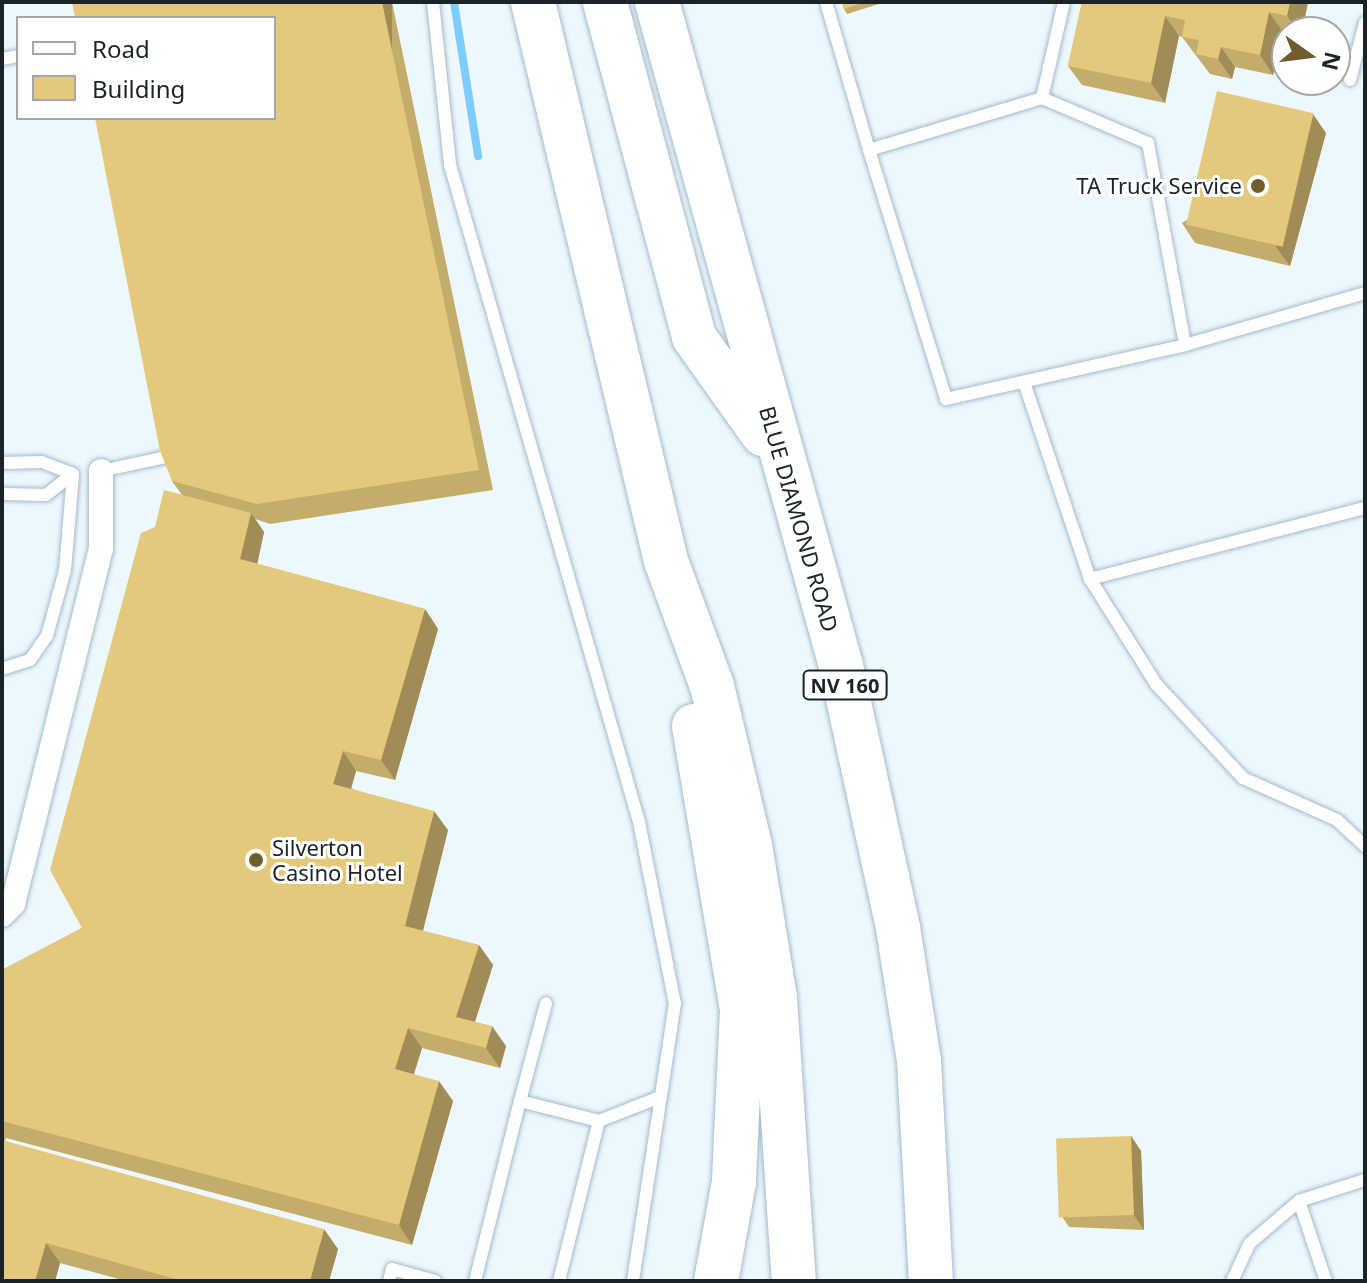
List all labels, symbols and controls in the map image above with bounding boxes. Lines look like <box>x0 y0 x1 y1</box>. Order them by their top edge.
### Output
legend <box>16 16 276 120</box>
north arrow <box>1271 16 1351 96</box>
text: Road <box>92 32 150 65</box>
text: N <box>1316 49 1349 74</box>
text: Building <box>92 72 185 105</box>
place label: TA Truck Service <box>1076 173 1242 199</box>
marker: TA Truck Service <box>1249 177 1267 195</box>
street label: BLUE DIAMOND ROAD <box>754 403 844 635</box>
road number: NV 160 <box>801 669 889 701</box>
place label: Silverton Casino Hotel <box>272 834 403 886</box>
marker: Silverton Casino Hotel <box>247 851 265 869</box>

